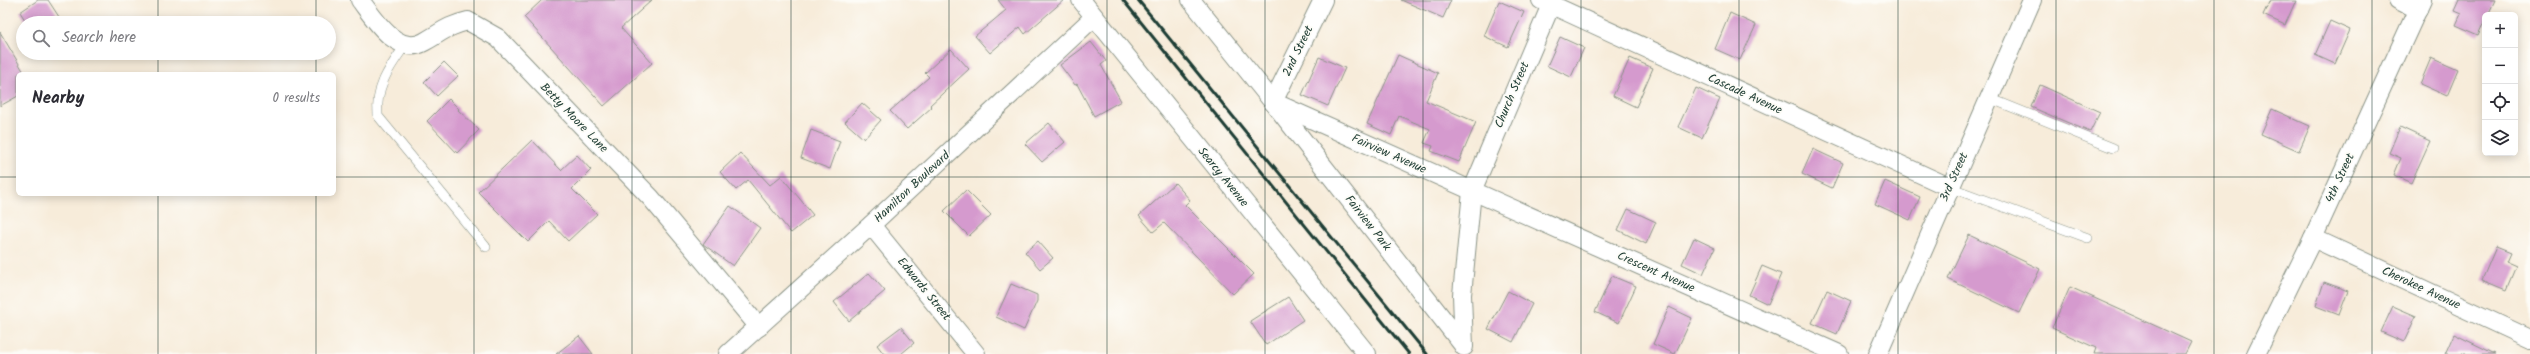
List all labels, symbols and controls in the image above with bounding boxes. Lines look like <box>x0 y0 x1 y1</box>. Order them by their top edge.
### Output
map controls <box>2482 12 2518 156</box>
button: + <box>2482 12 2518 48</box>
search box <box>16 16 336 60</box>
street label: 2nd Street <box>1277 22 1319 80</box>
text: Search here <box>62 26 136 50</box>
icon: search <box>30 27 52 49</box>
button: − <box>2482 48 2518 84</box>
street label: Church Street <box>1490 59 1535 131</box>
street label: Cascade Avenue <box>1705 68 1786 120</box>
street label: Betty Moore Lane <box>535 79 613 158</box>
button: locate <box>2482 84 2518 120</box>
text: Nearby <box>32 85 84 112</box>
text: 0 results <box>273 88 320 109</box>
button: layers <box>2482 120 2518 156</box>
street label: Fairview Avenue <box>1348 129 1430 179</box>
street label: Searcy Avenue <box>1193 143 1254 212</box>
street label: Hamilton Boulevard <box>870 146 955 227</box>
street label: 3rd Street <box>1935 149 1973 205</box>
street label: 4th Street <box>2320 150 2360 206</box>
street label: Fairview Park <box>1340 191 1396 255</box>
street label: Crescent Avenue <box>1614 246 1699 298</box>
street label: Edwards Street <box>892 253 956 325</box>
street label: Cherokee Avenue <box>2378 261 2464 315</box>

